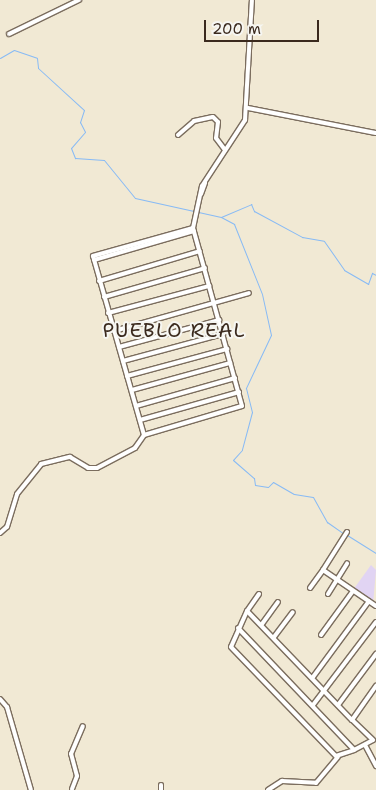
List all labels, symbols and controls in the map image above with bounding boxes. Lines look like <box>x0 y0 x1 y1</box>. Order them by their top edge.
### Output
scale bar <box>206 10 321 42</box>
text: 200 m <box>212 19 261 39</box>
district label: PUEBLO REAL <box>101 318 247 342</box>

